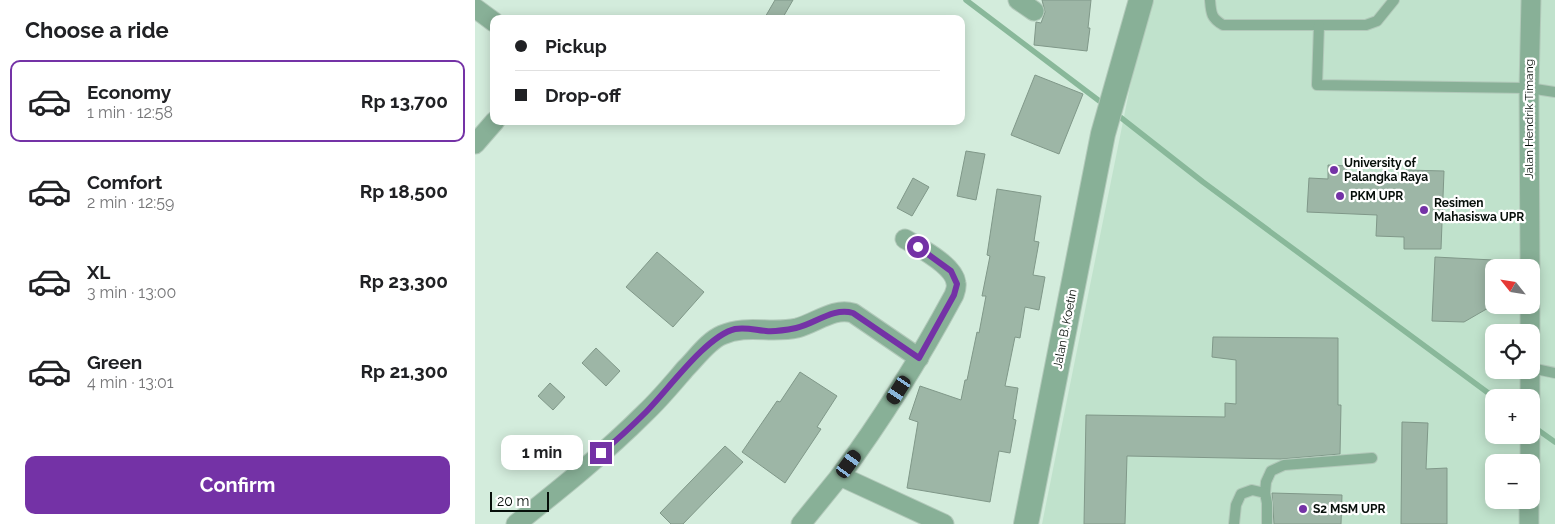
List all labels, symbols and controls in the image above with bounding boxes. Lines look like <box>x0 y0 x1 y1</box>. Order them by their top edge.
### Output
text: Choose a ride <box>25 17 169 43</box>
text: Pickup <box>545 35 607 57</box>
street label: Jalan Hendrik Timang <box>1522 59 1536 179</box>
icon: car <box>27 79 72 124</box>
text: Economy <box>87 81 171 103</box>
text: Drop-off <box>545 84 621 106</box>
text: Rp 13,700 <box>361 90 448 112</box>
text: 1 min · 12:58 <box>87 103 173 122</box>
place label: University of Palangka Raya <box>1344 156 1428 184</box>
marker: University of Palangka Raya <box>1328 164 1340 176</box>
icon: car <box>27 169 72 214</box>
text: Comfort <box>87 171 162 193</box>
text: Rp 18,500 <box>360 180 448 202</box>
place label: PKM UPR <box>1350 189 1403 203</box>
marker: PKM UPR <box>1334 190 1346 202</box>
text: 2 min · 12:59 <box>87 193 174 212</box>
place label: Resimen Mahasiswa UPR <box>1434 196 1524 224</box>
marker: Resimen Mahasiswa UPR <box>1418 204 1430 216</box>
route start <box>907 236 929 258</box>
icon: car <box>27 259 72 304</box>
north arrow <box>1485 259 1540 314</box>
map controls <box>1485 259 1540 509</box>
text: XL <box>87 261 110 283</box>
text: Rp 23,300 <box>359 270 448 292</box>
text: 3 min · 13:00 <box>87 283 176 302</box>
street label: Jalan B. Koetin <box>1050 288 1080 370</box>
button: locate <box>1485 324 1540 379</box>
icon: car <box>27 349 72 394</box>
text: Green <box>87 351 142 373</box>
text: Rp 21,300 <box>360 360 448 382</box>
text: 4 min · 13:01 <box>87 373 174 392</box>
car <box>884 373 913 407</box>
button: + <box>1485 389 1540 444</box>
callout: 1 min <box>501 436 583 470</box>
route end <box>590 442 612 464</box>
text: 1 min <box>522 443 562 462</box>
car <box>834 447 863 481</box>
button: − <box>1485 454 1540 509</box>
button: Confirm <box>25 456 450 514</box>
scale bar <box>490 489 549 512</box>
text: 20 m <box>497 493 529 509</box>
place label: S2 MSM UPR <box>1313 502 1385 516</box>
marker: S2 MSM UPR <box>1297 503 1309 515</box>

